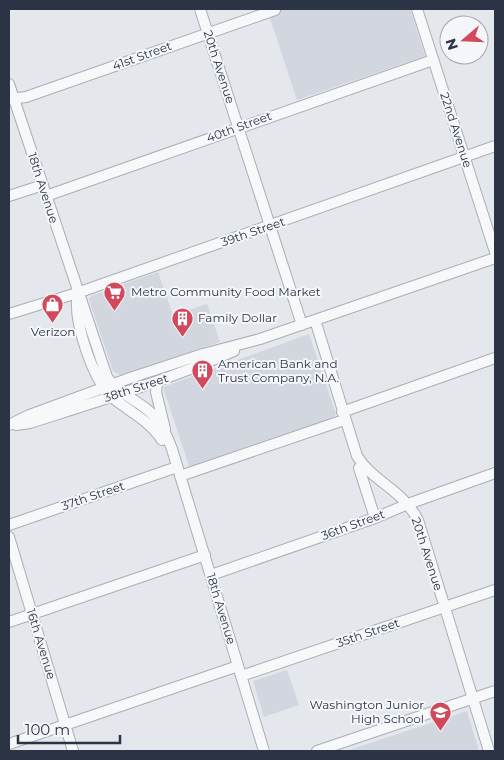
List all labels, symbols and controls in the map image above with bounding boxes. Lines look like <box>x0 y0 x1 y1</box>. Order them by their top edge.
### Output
north arrow <box>439 15 489 65</box>
street label: 20th Avenue <box>201 28 238 105</box>
text: N <box>441 36 462 53</box>
street label: 41st Street <box>110 38 174 73</box>
street label: 22nd Avenue <box>437 90 476 169</box>
street label: 40th Street <box>204 108 274 145</box>
street label: 18th Avenue <box>25 151 62 225</box>
street label: 39th Street <box>219 214 287 249</box>
supermarket icon: Metro Community Food Market <box>103 280 127 311</box>
place label: Metro Community Food Market <box>131 284 321 299</box>
shop icon: Verizon <box>41 293 65 324</box>
building icon: Family Dollar <box>170 306 194 337</box>
place label: Family Dollar <box>198 310 277 325</box>
place label: Verizon <box>31 324 75 339</box>
place label: American Bank and Trust Company, N.A. <box>218 356 339 385</box>
building icon: American Bank and Trust Company, N.A. <box>190 359 214 390</box>
street label: 38th Street <box>102 370 170 405</box>
street label: 37th Street <box>59 478 127 513</box>
street label: 36th Street <box>319 506 387 543</box>
street label: 20th Avenue <box>409 515 446 592</box>
street label: 18th Avenue <box>204 572 239 646</box>
street label: 16th Avenue <box>24 607 59 681</box>
street label: 35th Street <box>334 615 402 650</box>
place label: Washington Junior High School <box>310 697 424 726</box>
school or university icon: Washington Junior High School <box>428 700 452 731</box>
scale bar <box>18 712 120 744</box>
text: 100 m <box>25 720 70 739</box>

